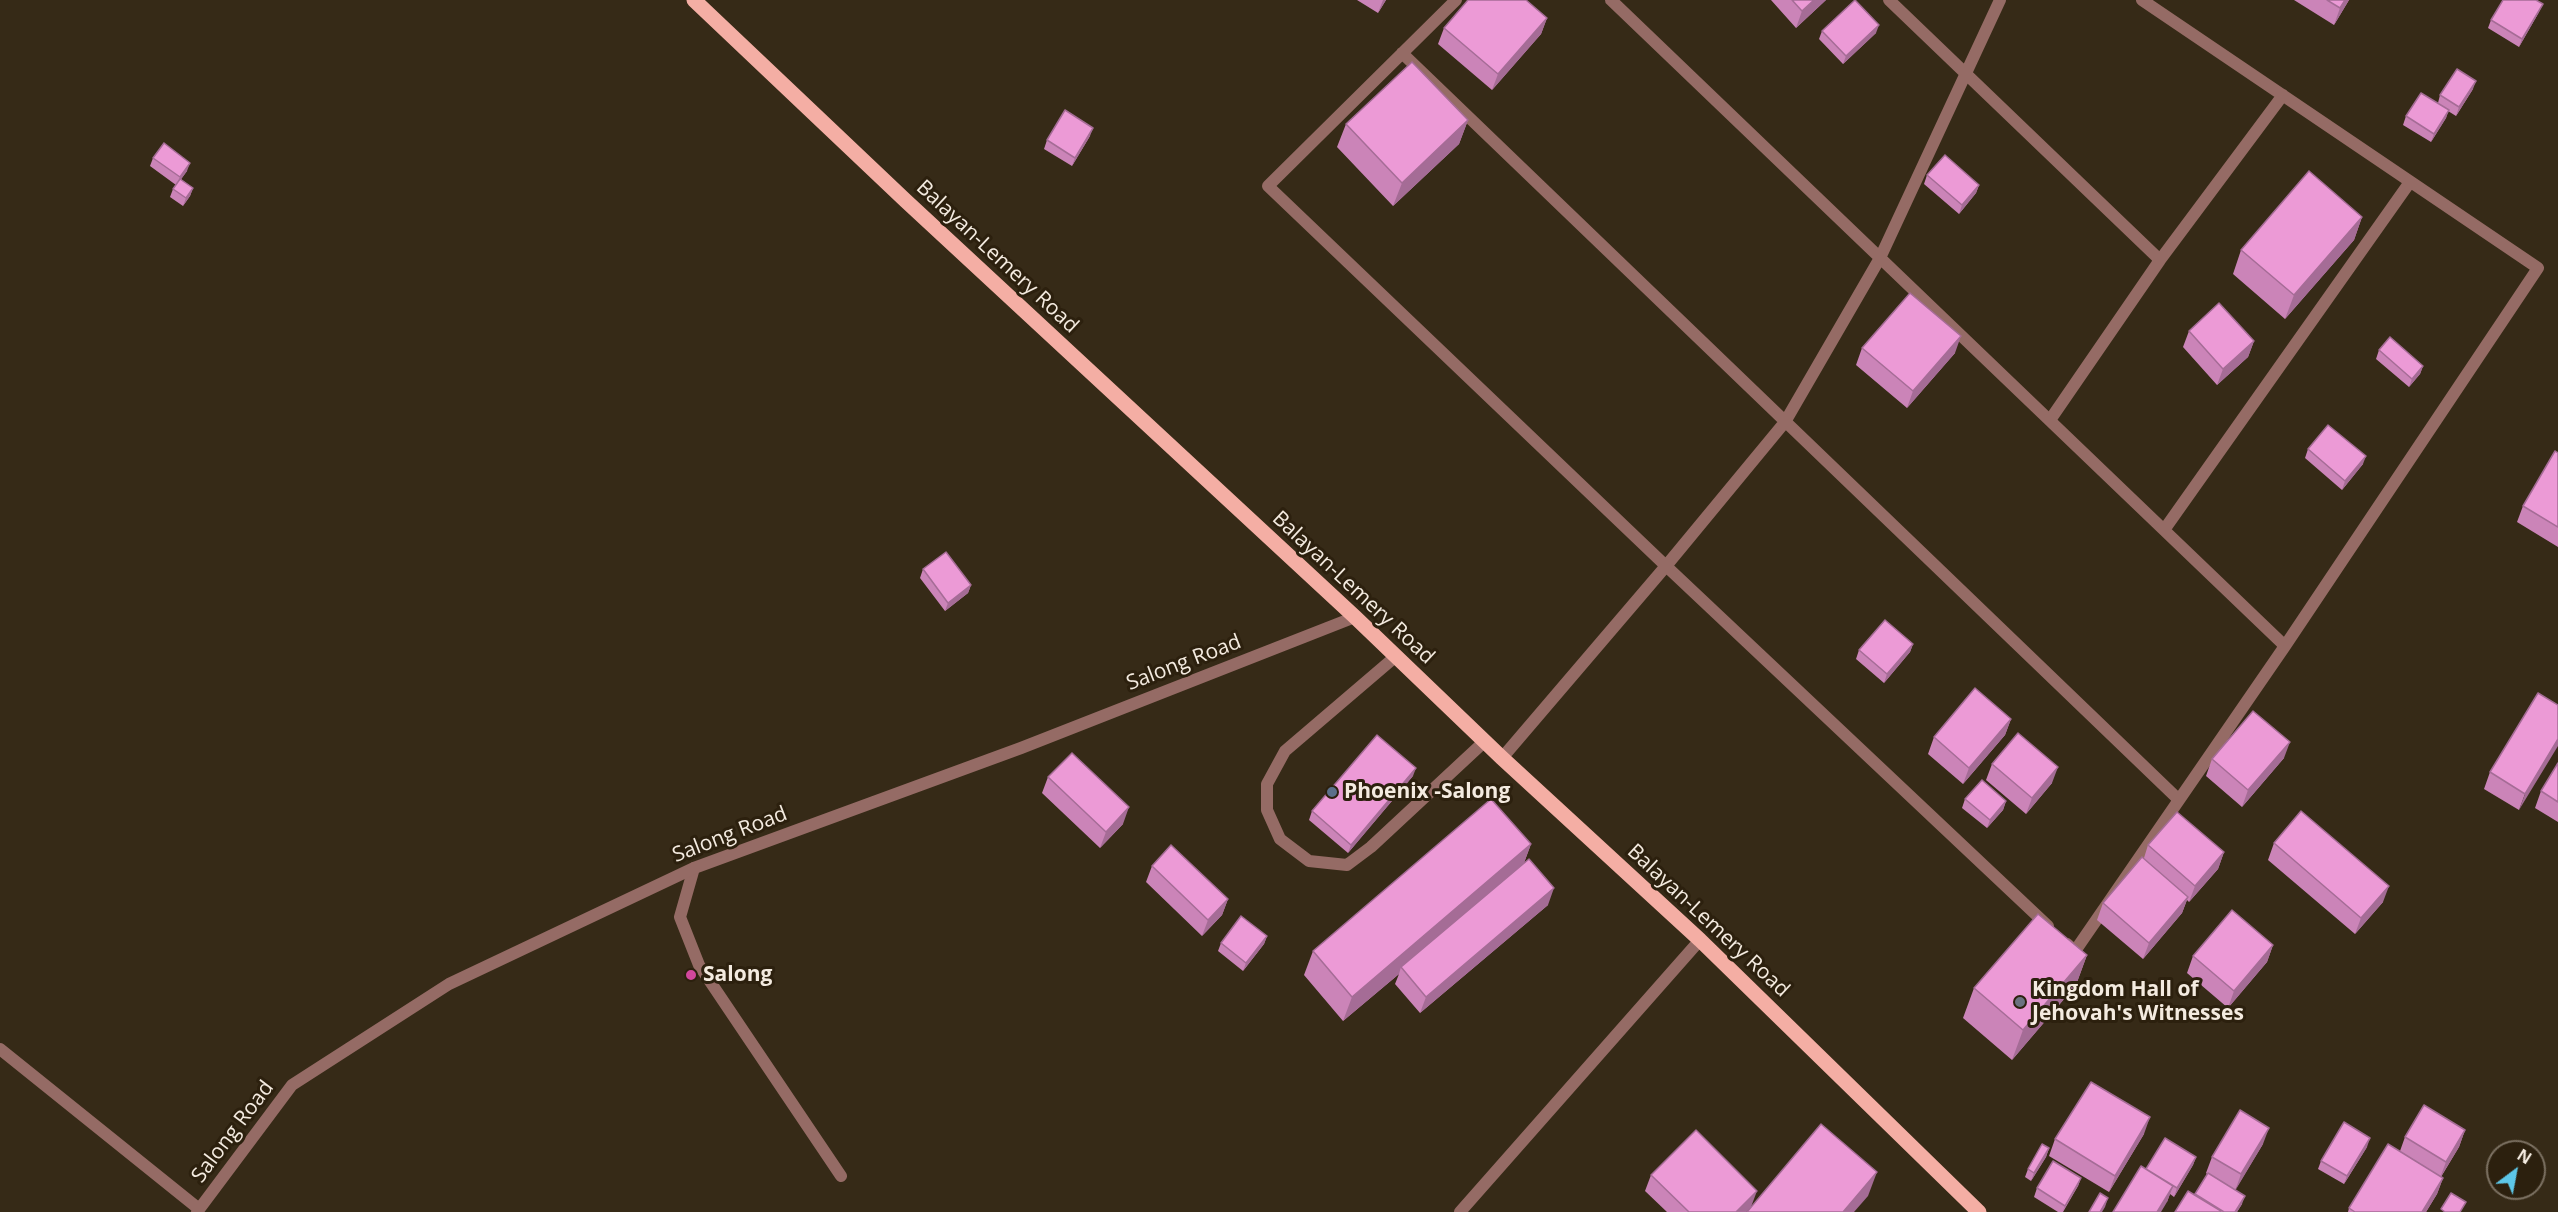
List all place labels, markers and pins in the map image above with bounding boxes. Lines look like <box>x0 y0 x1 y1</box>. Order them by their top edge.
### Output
place label: Phoenix -Salong <box>1344 779 1510 805</box>
marker: Phoenix -Salong <box>1325 785 1339 799</box>
place label: Salong <box>703 962 772 988</box>
marker: Salong <box>684 968 698 982</box>
place label: Kingdom Hall of Jehovah's Witnesses <box>2032 977 2244 1027</box>
marker: Kingdom Hall of Jehovah's Witnesses <box>2013 995 2027 1009</box>

